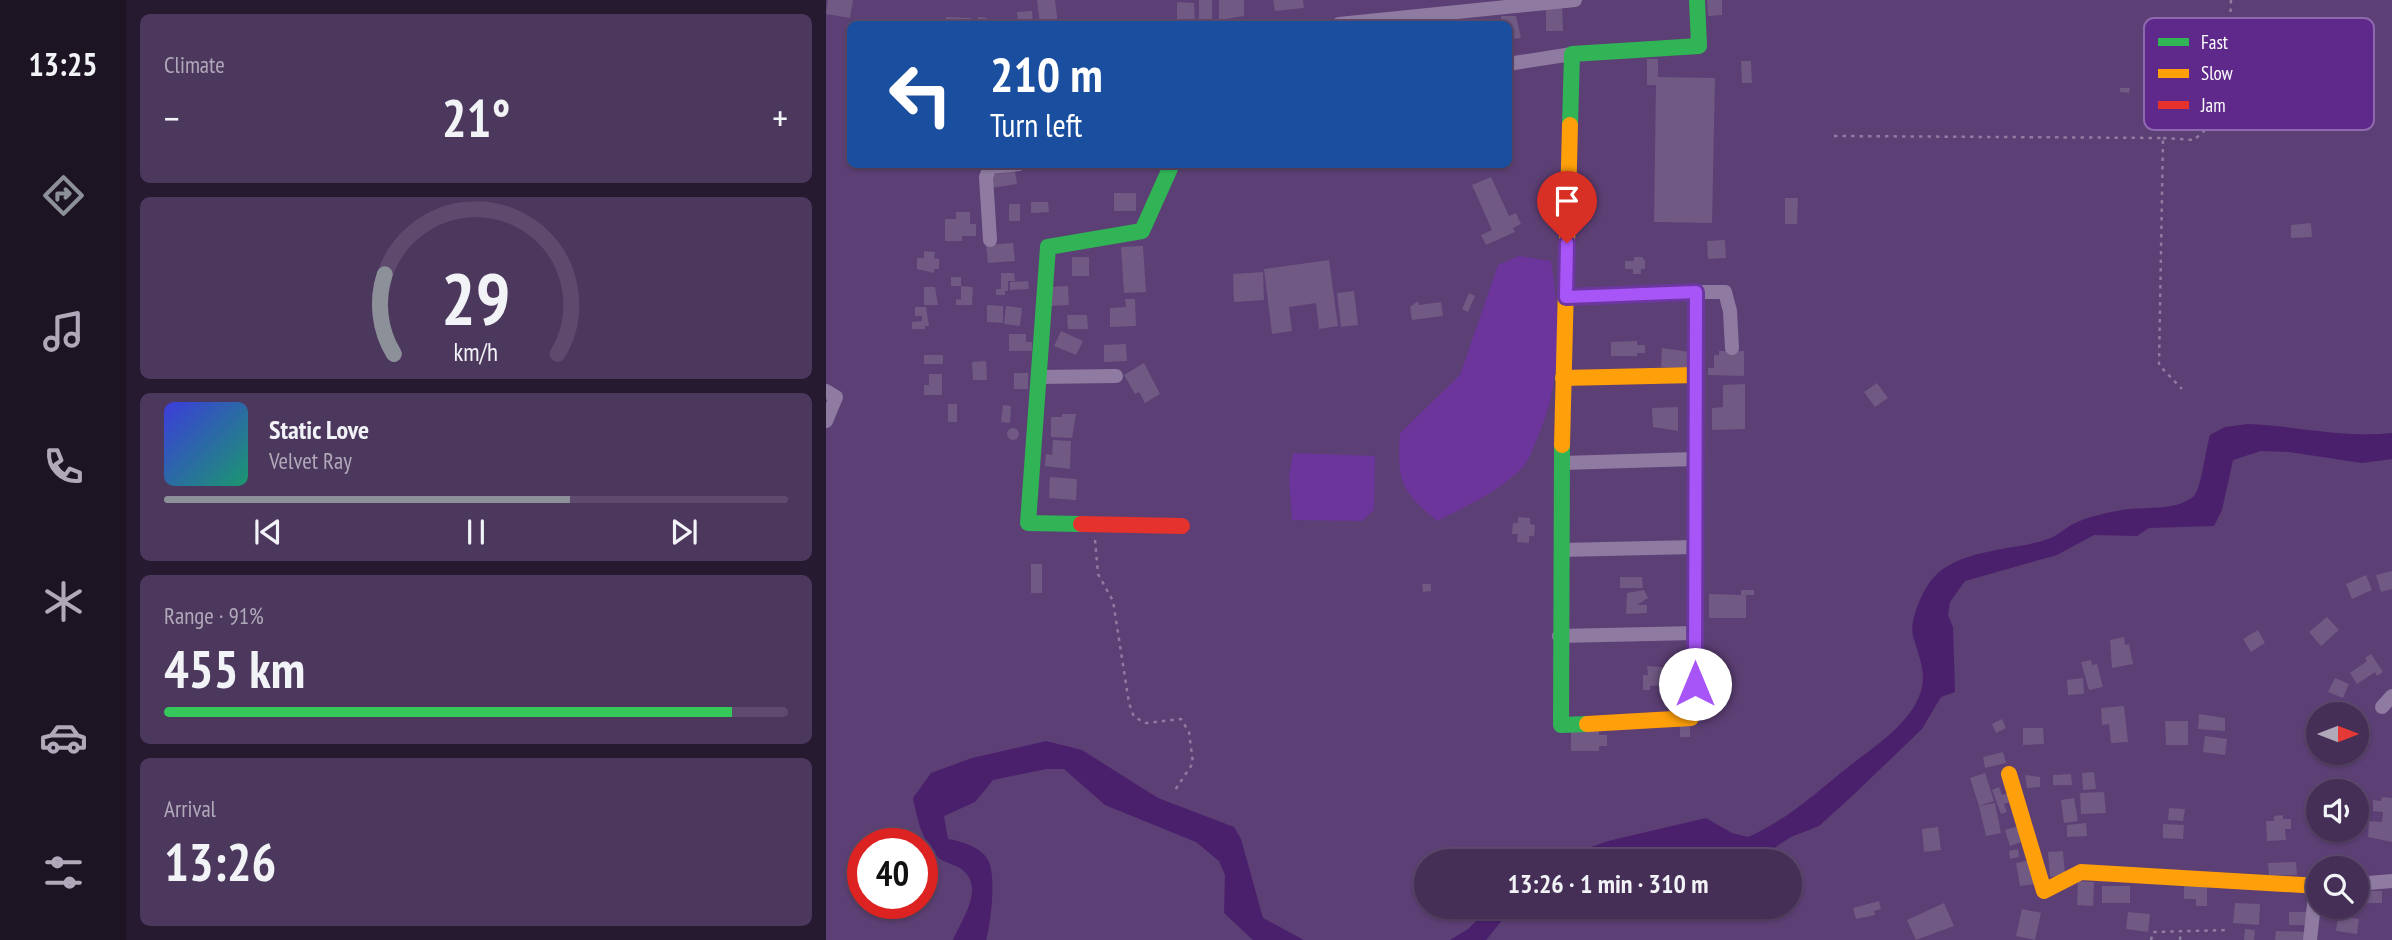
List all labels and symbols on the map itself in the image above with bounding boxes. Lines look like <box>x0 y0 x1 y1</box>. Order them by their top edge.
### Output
legend <box>2144 18 2374 130</box>
text: Fast <box>2201 30 2229 54</box>
text: Slow <box>2201 61 2234 85</box>
text: Jam <box>2200 93 2226 117</box>
pin <box>1537 171 1597 243</box>
position arrow <box>1658 647 1732 721</box>
north arrow <box>2306 702 2370 765</box>
speed limit sign: 40 <box>847 828 938 919</box>

